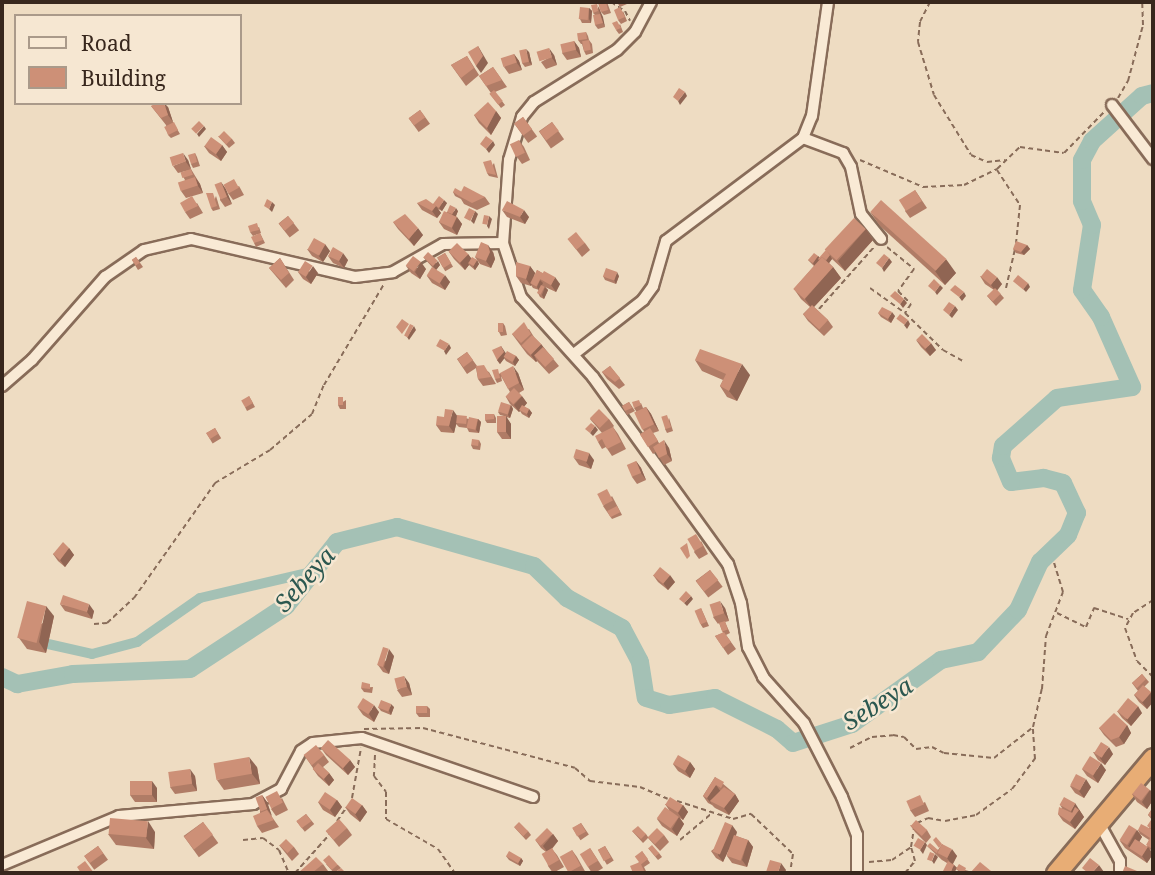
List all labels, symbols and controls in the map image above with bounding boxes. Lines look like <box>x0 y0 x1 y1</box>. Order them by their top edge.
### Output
legend <box>14 14 242 105</box>
text: Road <box>81 29 132 57</box>
text: Building <box>81 64 166 92</box>
water label: Sebeya <box>268 541 340 617</box>
water label: Sebeya <box>837 670 917 736</box>

